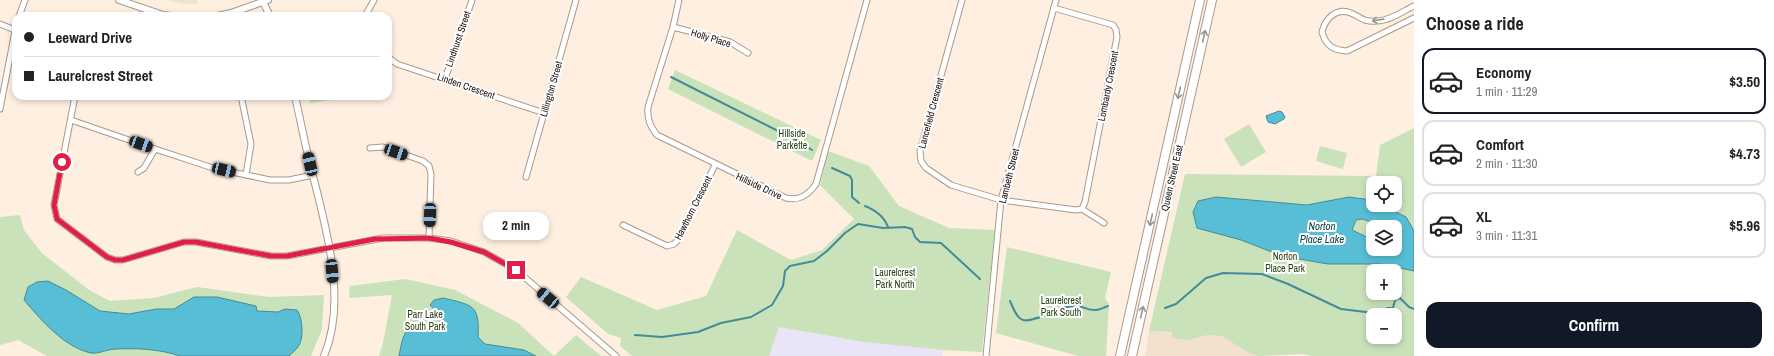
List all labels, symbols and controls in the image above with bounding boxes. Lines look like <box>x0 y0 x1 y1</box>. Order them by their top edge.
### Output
street label: Lindhurst Street <box>442 9 474 69</box>
text: Choose a ride <box>1426 11 1524 36</box>
one-way arrow <box>1372 16 1385 24</box>
street label: Holly Place <box>689 26 733 50</box>
text: Leeward Drive <box>48 27 132 48</box>
one-way arrow <box>1201 30 1208 43</box>
street label: Lombardy Crescent <box>1095 49 1121 122</box>
street label: Lillington Street <box>537 59 565 118</box>
text: Economy <box>1476 62 1531 83</box>
icon: car <box>1428 63 1464 99</box>
text: Laurelcrest Street <box>48 65 153 86</box>
street label: Linden Crescent <box>435 70 497 102</box>
text: $3.50 <box>1729 71 1760 92</box>
street label: Lancefield Crescent <box>915 75 947 150</box>
text: 1 min · 11:29 <box>1476 83 1537 100</box>
one-way arrow <box>1175 86 1183 99</box>
park label: Hillside Parkette <box>777 127 808 152</box>
car <box>128 134 154 154</box>
text: Comfort <box>1476 134 1524 155</box>
icon: car <box>1428 135 1464 171</box>
car <box>383 142 409 162</box>
street label: Queen Street East <box>1158 143 1186 212</box>
text: $4.73 <box>1729 143 1760 164</box>
street label: Lambeth Street <box>996 147 1022 205</box>
car <box>301 151 319 177</box>
route start <box>53 153 71 171</box>
text: 2 min · 11:30 <box>1476 155 1537 172</box>
car <box>211 161 237 179</box>
street label: Hillside Drive <box>734 170 784 202</box>
street label: Hawthorn Crescent <box>671 173 715 242</box>
map controls <box>1366 176 1402 344</box>
button: locate <box>1366 176 1402 212</box>
car <box>424 203 436 227</box>
text: XL <box>1476 206 1492 227</box>
icon: car <box>1428 207 1464 243</box>
callout: 2 min <box>483 212 549 240</box>
one-way arrow <box>1146 213 1154 226</box>
text: $5.96 <box>1729 215 1760 236</box>
text: 2 min <box>502 217 530 234</box>
water label: Norton Place Lake <box>1300 219 1344 246</box>
button: layers <box>1366 220 1402 256</box>
text: 3 min · 11:31 <box>1476 227 1537 244</box>
park label: Norton Place Park <box>1265 250 1306 275</box>
car <box>325 259 339 283</box>
route end <box>507 261 525 279</box>
button: + <box>1366 264 1402 300</box>
park label: Laurelcrest Park North <box>875 266 916 291</box>
car <box>535 286 561 310</box>
park label: Laurelcrest Park South <box>1041 294 1082 319</box>
button: Confirm <box>1426 302 1762 348</box>
one-way arrow <box>1139 305 1147 318</box>
park label: Parr Lake South Park <box>405 308 446 333</box>
button: − <box>1366 308 1402 344</box>

